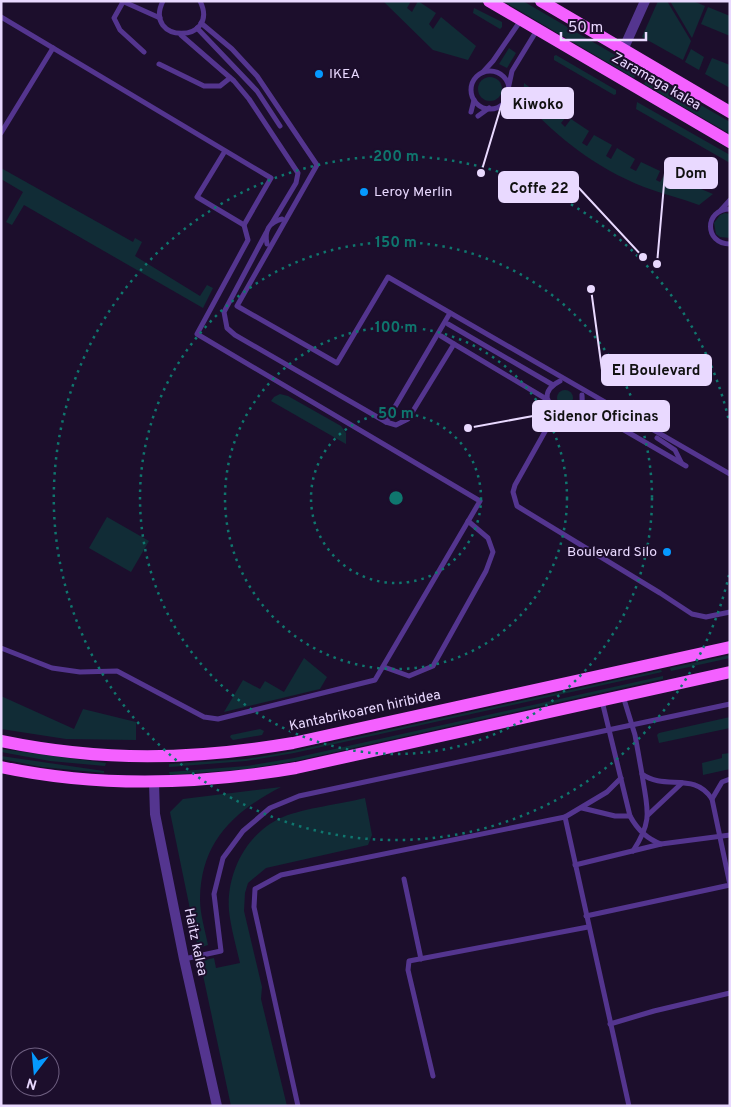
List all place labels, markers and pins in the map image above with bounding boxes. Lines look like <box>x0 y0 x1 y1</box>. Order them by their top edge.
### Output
place label: IKEA <box>329 66 360 83</box>
marker: IKEA <box>313 68 325 80</box>
callout: Kiwoko <box>502 88 573 118</box>
callout: Dom <box>665 158 717 188</box>
callout: Coffe 22 <box>499 172 578 202</box>
place label: Leroy Merlin <box>374 184 452 201</box>
marker: Leroy Merlin <box>358 186 370 198</box>
callout: El Boulevard <box>602 355 711 385</box>
callout: Sidenor Oficinas <box>533 401 669 431</box>
centre of rings <box>387 489 405 507</box>
place label: Boulevard Silo <box>567 544 657 561</box>
marker: Boulevard Silo <box>661 546 673 558</box>

